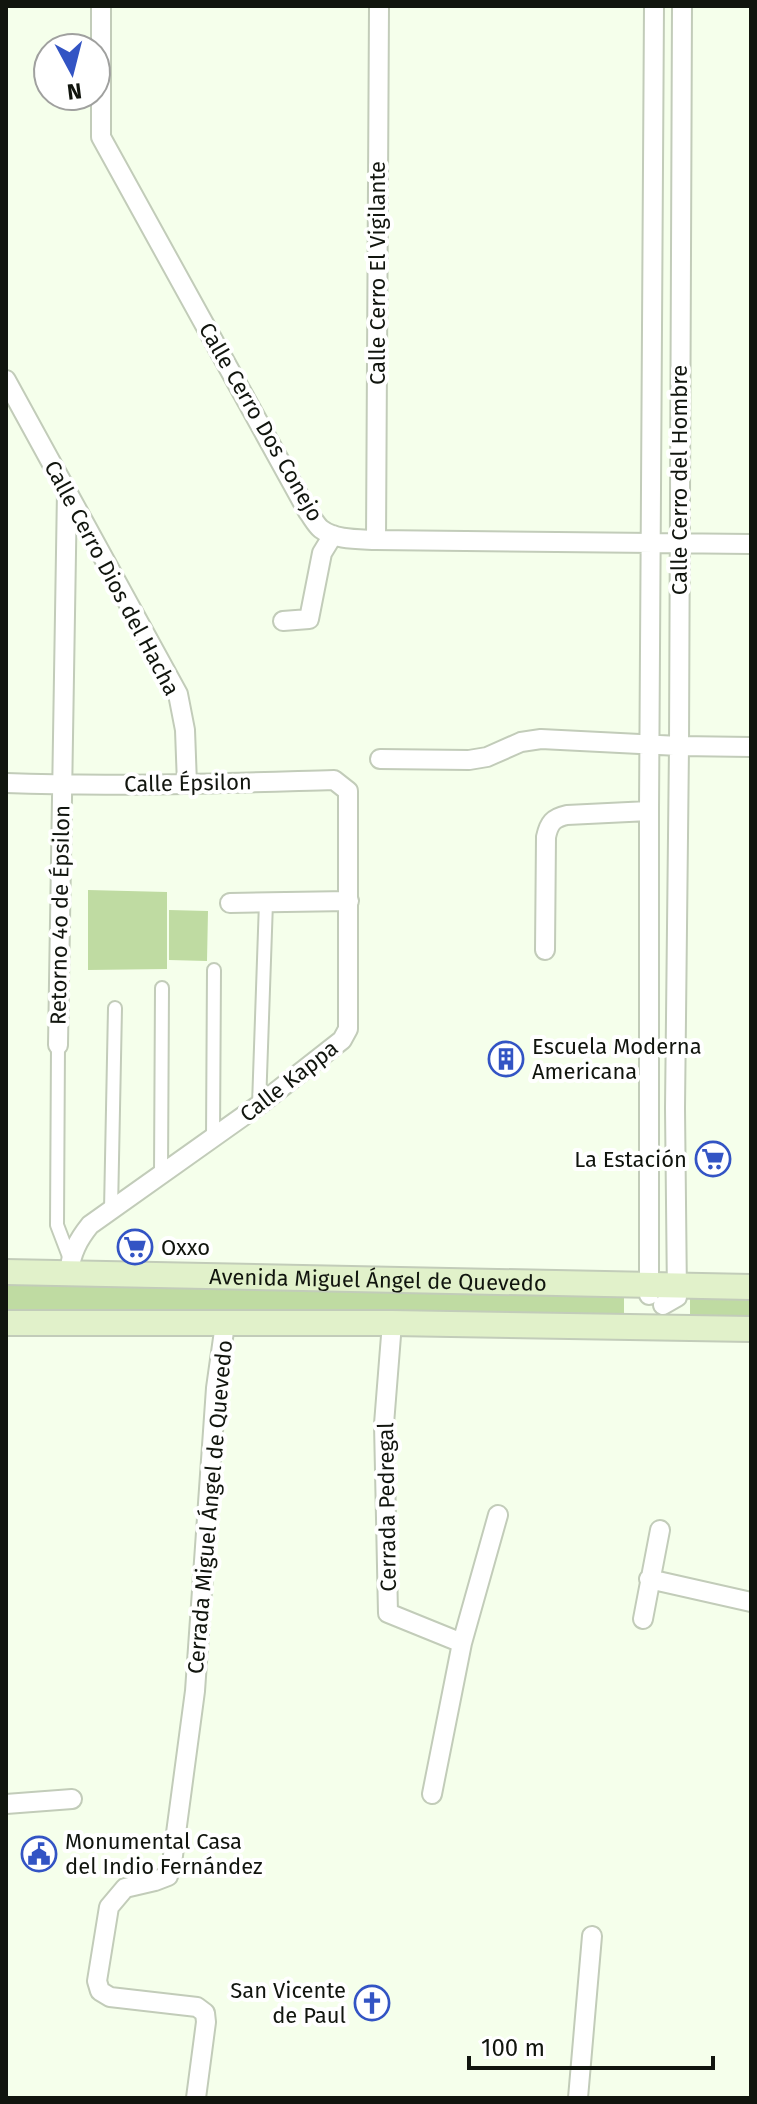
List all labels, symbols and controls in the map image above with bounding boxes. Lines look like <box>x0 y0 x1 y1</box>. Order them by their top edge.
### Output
north arrow <box>32 32 112 112</box>
text: N <box>65 77 83 106</box>
street label: Calle Cerro El Vigilante <box>364 161 391 385</box>
street label: Calle Cerro Dos Conejo <box>193 318 329 526</box>
street label: Calle Cerro del Hombre <box>666 365 693 595</box>
street label: Calle Cerro Dios del Hacha <box>38 456 186 700</box>
street label: Calle Épsilon <box>124 768 252 798</box>
street label: Retorno 4o de Épsilon <box>45 805 75 1025</box>
place label: Escuela Moderna Americana <box>532 1033 702 1085</box>
street label: Calle Kappa <box>235 1034 343 1128</box>
building icon: Escuela Moderna Americana <box>487 1040 525 1078</box>
supermarket icon: La Estación <box>694 1140 732 1178</box>
place label: La Estación <box>574 1146 687 1173</box>
supermarket icon: Oxxo <box>116 1228 154 1266</box>
place label: Oxxo <box>161 1234 210 1261</box>
street label: Avenida Miguel Ángel de Quevedo <box>209 1263 547 1296</box>
street label: Cerrada Miguel Ángel de Quevedo <box>182 1339 238 1675</box>
street label: Cerrada Pedregal <box>372 1422 402 1592</box>
place label: Monumental Casa del Indio Fernández <box>65 1828 263 1880</box>
public building icon: Monumental Casa del Indio Fernández <box>20 1835 58 1873</box>
place label: San Vicente de Paul <box>230 1977 346 2029</box>
church icon: San Vicente de Paul <box>353 1984 391 2022</box>
scale bar <box>469 2020 713 2070</box>
text: 100 m <box>481 2034 545 2062</box>

